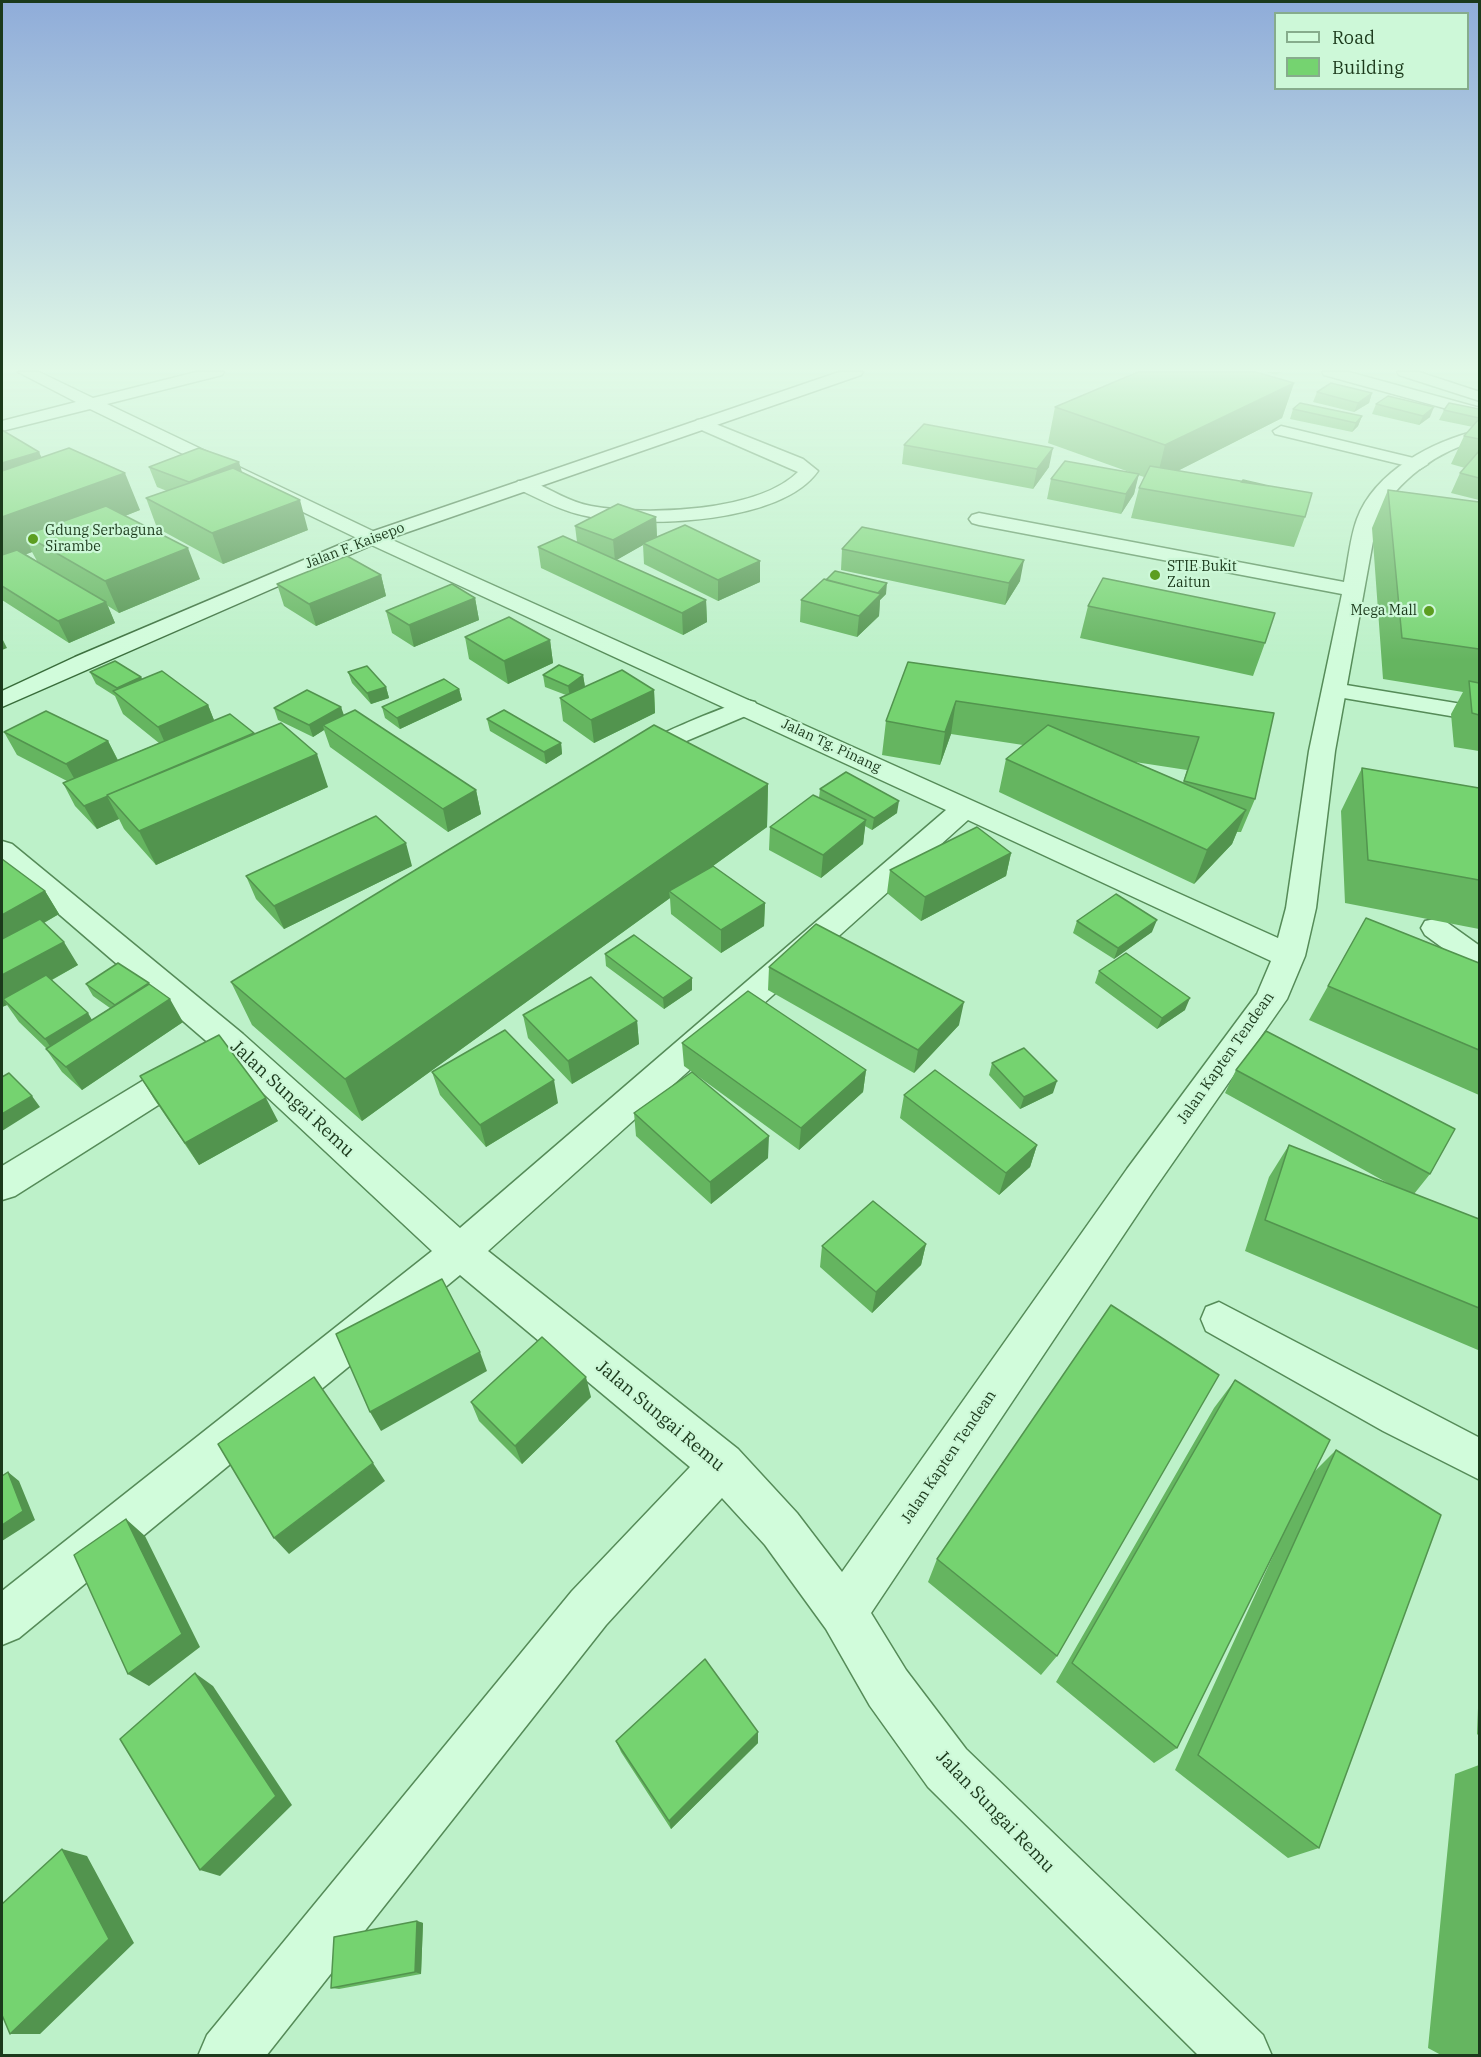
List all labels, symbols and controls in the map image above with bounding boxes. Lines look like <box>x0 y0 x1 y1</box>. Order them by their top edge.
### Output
legend <box>1274 12 1469 90</box>
text: Road <box>1332 26 1375 49</box>
text: Building <box>1332 56 1404 79</box>
street label: Jalan F. Kaisepo <box>303 519 407 573</box>
place label: Gdung Serbaguna Sirambe <box>45 523 163 556</box>
marker: Gdung Serbaguna Sirambe <box>26 532 40 546</box>
place label: STIE Bukit Zaitun <box>1167 559 1237 592</box>
marker: STIE Bukit Zaitun <box>1148 568 1162 582</box>
place label: Mega Mall <box>1351 603 1417 619</box>
marker: Mega Mall <box>1422 604 1436 618</box>
street label: Jalan Tg. Pinang <box>779 716 883 776</box>
street label: Jalan Kapten Tendean <box>1174 989 1278 1127</box>
street label: Jalan Sungai Remu <box>226 1036 358 1162</box>
street label: Jalan Sungai Remu <box>591 1356 729 1476</box>
street label: Jalan Kapten Tendean <box>898 1387 1000 1527</box>
street label: Jalan Sungai Remu <box>931 1746 1059 1878</box>

